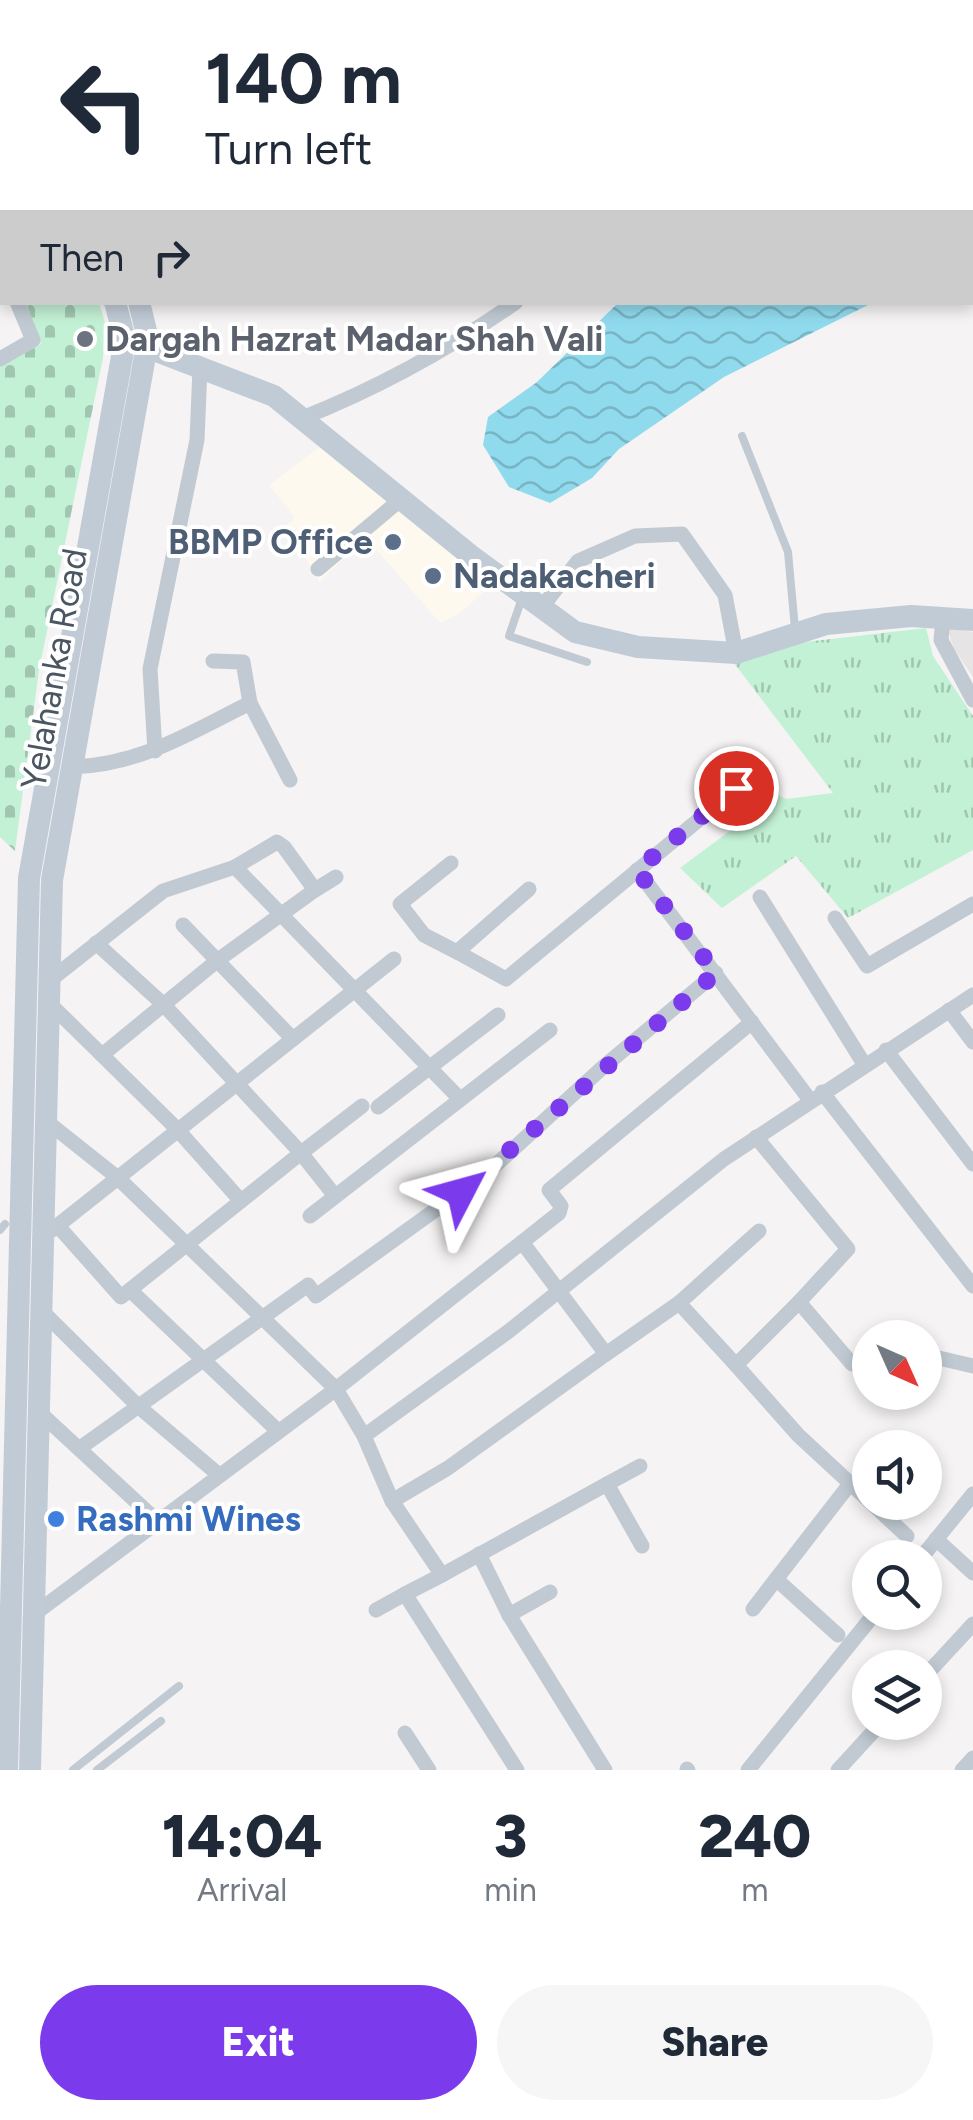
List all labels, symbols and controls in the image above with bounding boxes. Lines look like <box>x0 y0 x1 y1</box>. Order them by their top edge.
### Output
text: 140 m <box>205 36 402 121</box>
icon: left <box>40 40 170 170</box>
text: Turn left <box>205 121 372 175</box>
icon: right <box>144 230 199 285</box>
text: Then <box>40 235 124 281</box>
place label: Dargah Hazrat Madar Shah Vali <box>105 318 603 360</box>
marker: Dargah Hazrat Madar Shah Vali <box>74 328 96 350</box>
place label: BBMP Office <box>168 521 373 563</box>
marker: BBMP Office <box>382 531 404 553</box>
street label: Yelahanka Road <box>12 545 96 793</box>
place label: Nadakacheri <box>453 555 656 597</box>
marker: Nadakacheri <box>422 565 444 587</box>
pin <box>694 746 779 831</box>
icon: arrive <box>709 761 764 816</box>
position arrow <box>409 1140 513 1244</box>
north arrow <box>852 1320 942 1410</box>
map controls <box>852 1320 942 1740</box>
button: sound <box>852 1430 942 1520</box>
place label: Rashmi Wines <box>76 1498 301 1540</box>
marker: Rashmi Wines <box>45 1508 67 1530</box>
button: search <box>852 1540 942 1630</box>
button: layers <box>852 1650 942 1740</box>
text: 14:04 <box>162 1800 323 1872</box>
text: 3 <box>494 1800 527 1872</box>
text: 240 <box>698 1800 811 1872</box>
text: Arrival <box>197 1871 287 1909</box>
text: min <box>484 1871 537 1909</box>
text: m <box>741 1871 768 1909</box>
button: Exit <box>40 1985 477 2100</box>
button: Share <box>497 1985 933 2100</box>

